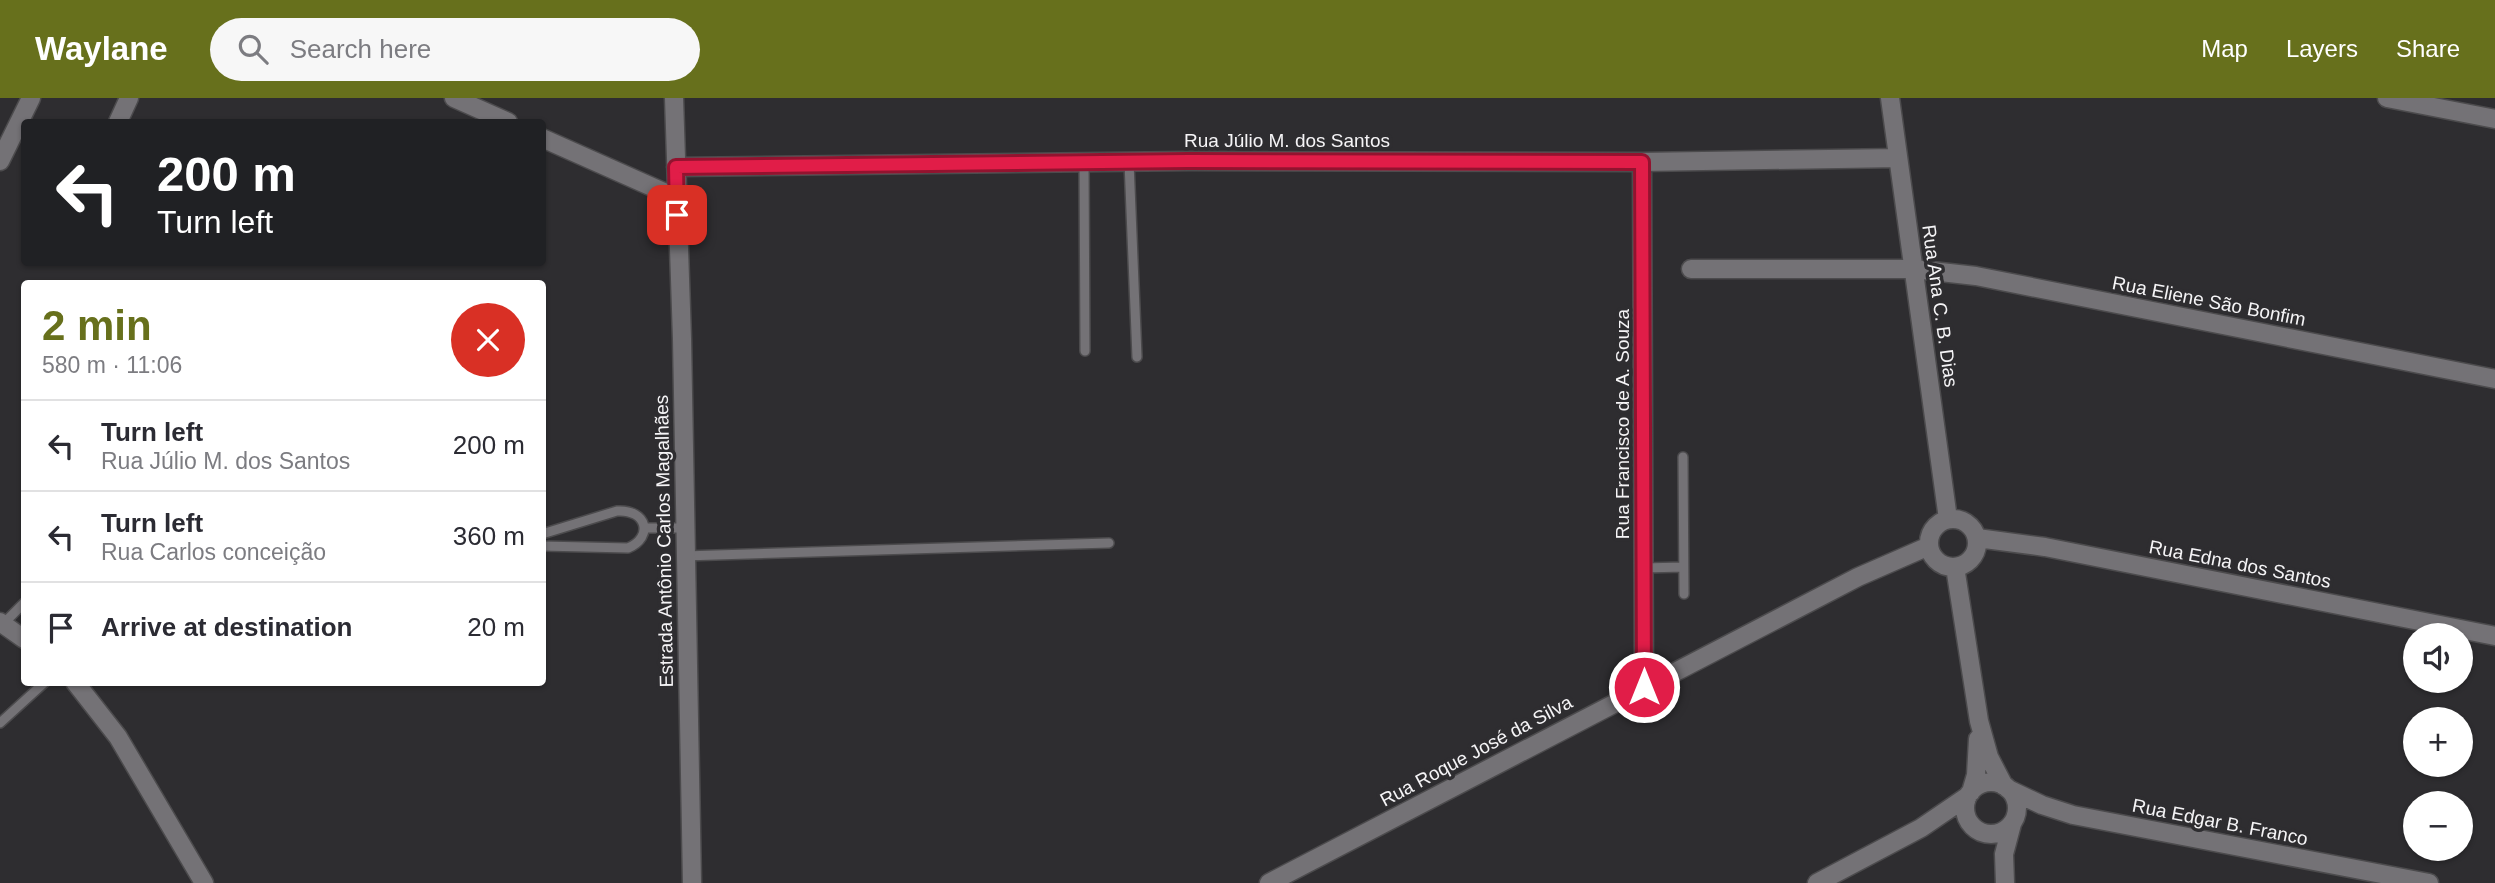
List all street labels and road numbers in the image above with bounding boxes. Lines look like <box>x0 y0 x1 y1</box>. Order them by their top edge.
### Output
street label: Rua Júlio M. dos Santos <box>1184 130 1390 151</box>
street label: Rua Ana C. B. Dias <box>1918 223 1962 389</box>
street label: Rua Eliene São Bonfim <box>2111 272 2307 330</box>
street label: Rua Francisco de A. Souza <box>1612 308 1633 539</box>
street label: Estrada Antônio Carlos Magalhães <box>651 395 677 687</box>
street label: Rua Edna dos Santos <box>2147 536 2333 592</box>
street label: Rua Roque José da Silva <box>1376 691 1576 811</box>
street label: Rua Edgar B. Franco <box>2130 795 2310 849</box>

